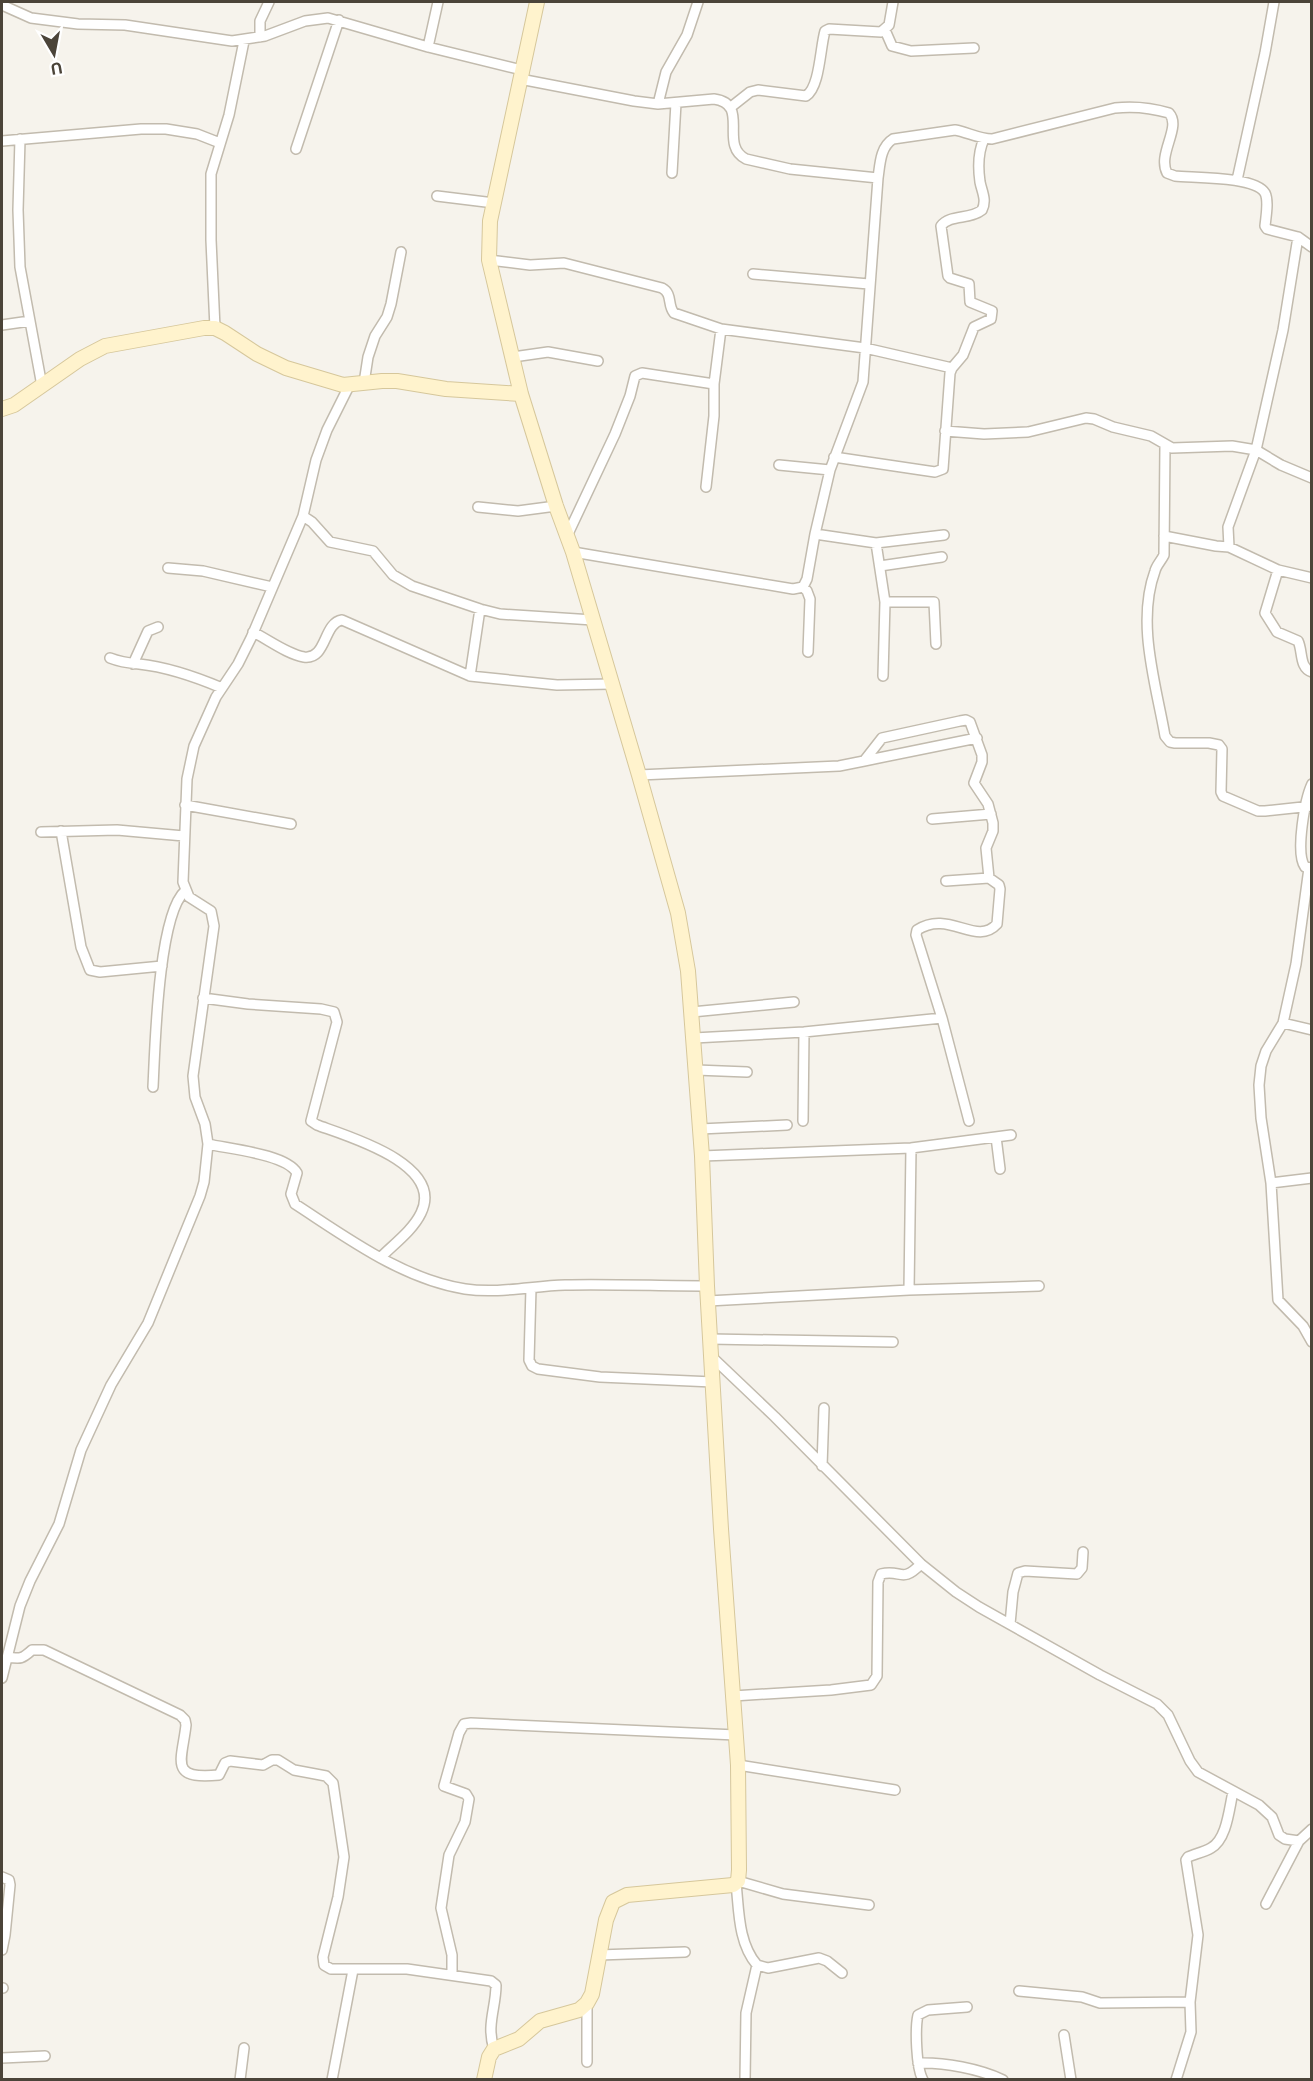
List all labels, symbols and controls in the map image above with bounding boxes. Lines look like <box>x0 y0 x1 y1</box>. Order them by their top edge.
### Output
north arrow <box>24 24 84 84</box>
text: U <box>49 57 64 81</box>

